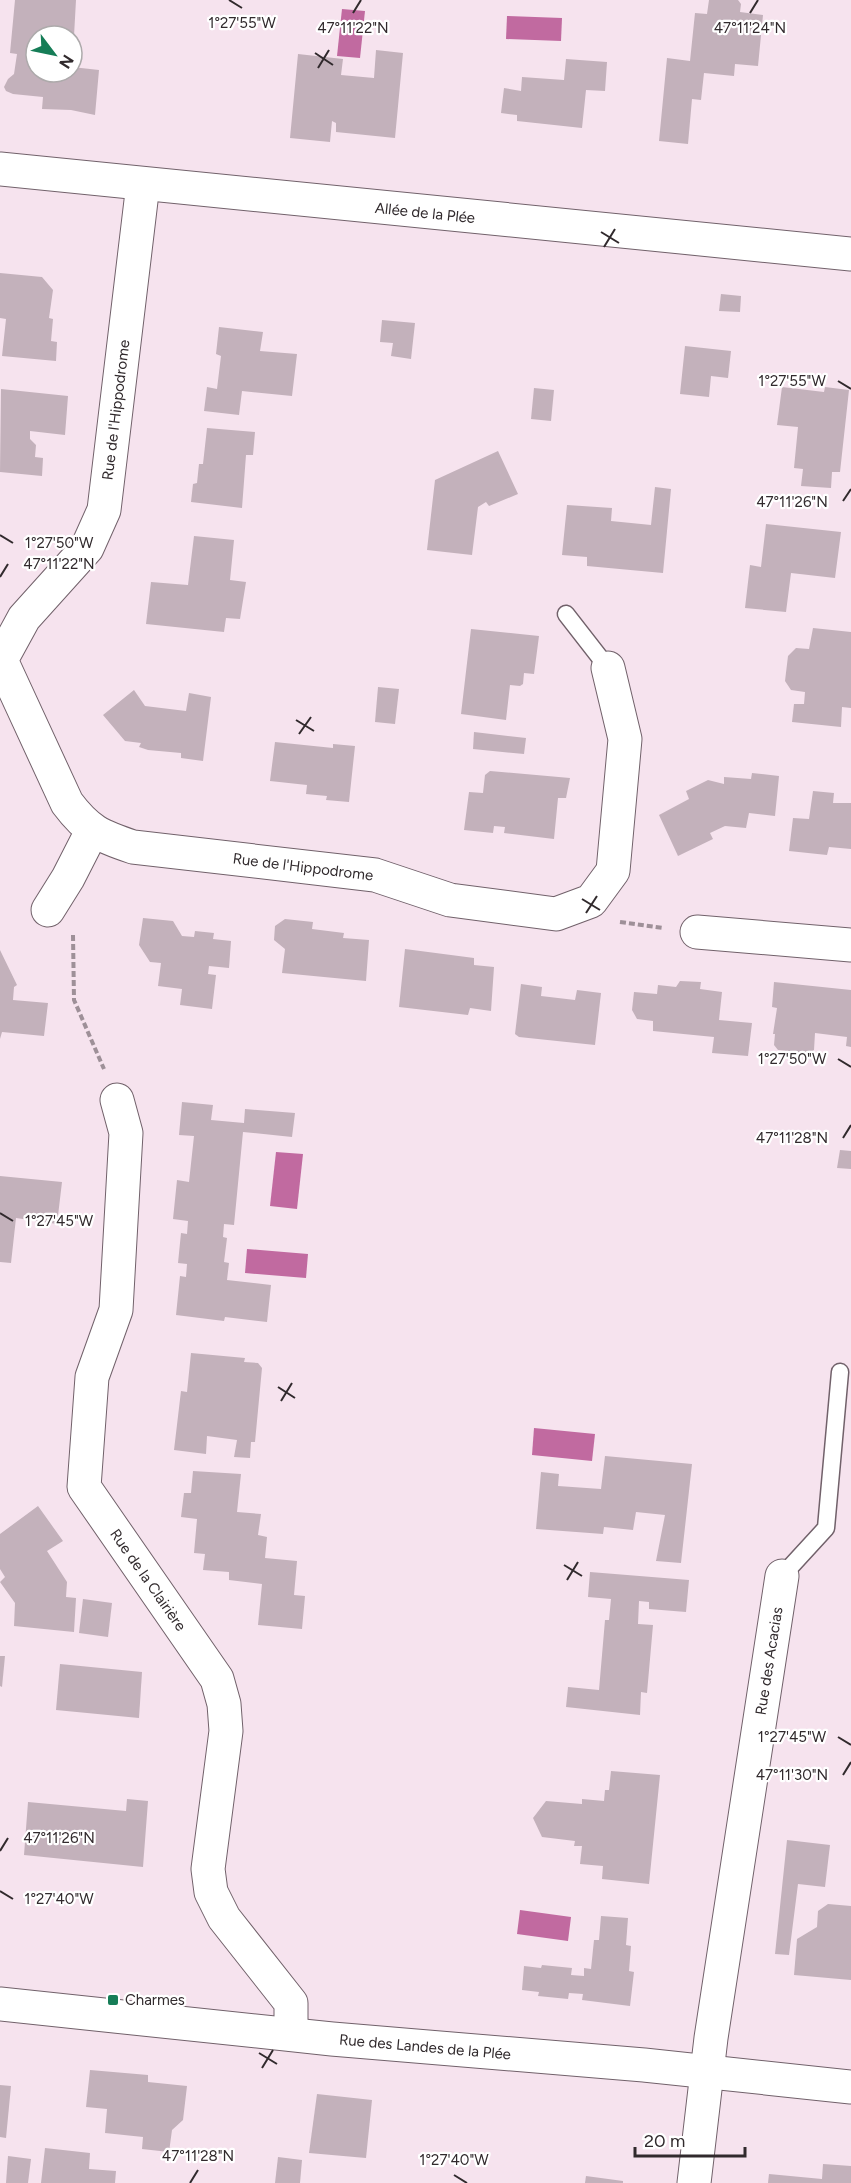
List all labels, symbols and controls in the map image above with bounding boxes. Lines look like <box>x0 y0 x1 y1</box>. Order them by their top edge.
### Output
text: 1°27'55"W <box>208 14 276 32</box>
text: 47°11'22"N <box>317 19 389 37</box>
text: 47°11'24"N <box>714 19 786 37</box>
north arrow <box>24 24 84 84</box>
text: N <box>55 51 78 72</box>
street label: Allée de la Plée <box>374 199 476 227</box>
street label: Rue de l'Hippodrome <box>98 339 134 481</box>
text: 1°27'55"W <box>758 372 826 390</box>
text: 47°11'26"N <box>756 493 828 511</box>
text: 1°27'50"W <box>25 534 94 552</box>
text: 47°11'22"N <box>23 555 95 573</box>
street label: Rue de l'Hippodrome <box>232 849 374 885</box>
text: 1°27'50"W <box>758 1050 827 1068</box>
text: 47°11'28"N <box>756 1129 828 1147</box>
text: 1°27'45"W <box>25 1212 94 1230</box>
street label: Rue de la Clairière <box>106 1526 190 1634</box>
street label: Rue des Acacias <box>752 1606 786 1716</box>
text: 1°27'45"W <box>758 1728 827 1746</box>
text: 47°11'30"N <box>756 1766 828 1784</box>
text: 47°11'26"N <box>23 1829 95 1847</box>
text: 1°27'40"W <box>24 1890 94 1908</box>
place label: Charmes <box>125 1991 185 2009</box>
marker: Charmes <box>106 1993 120 2007</box>
street label: Rue des Landes de la Plée <box>338 2031 512 2063</box>
scale bar <box>635 2120 744 2158</box>
text: 20 m <box>644 2130 685 2152</box>
text: 47°11'28"N <box>162 2147 234 2165</box>
text: 1°27'40"W <box>419 2151 489 2169</box>

